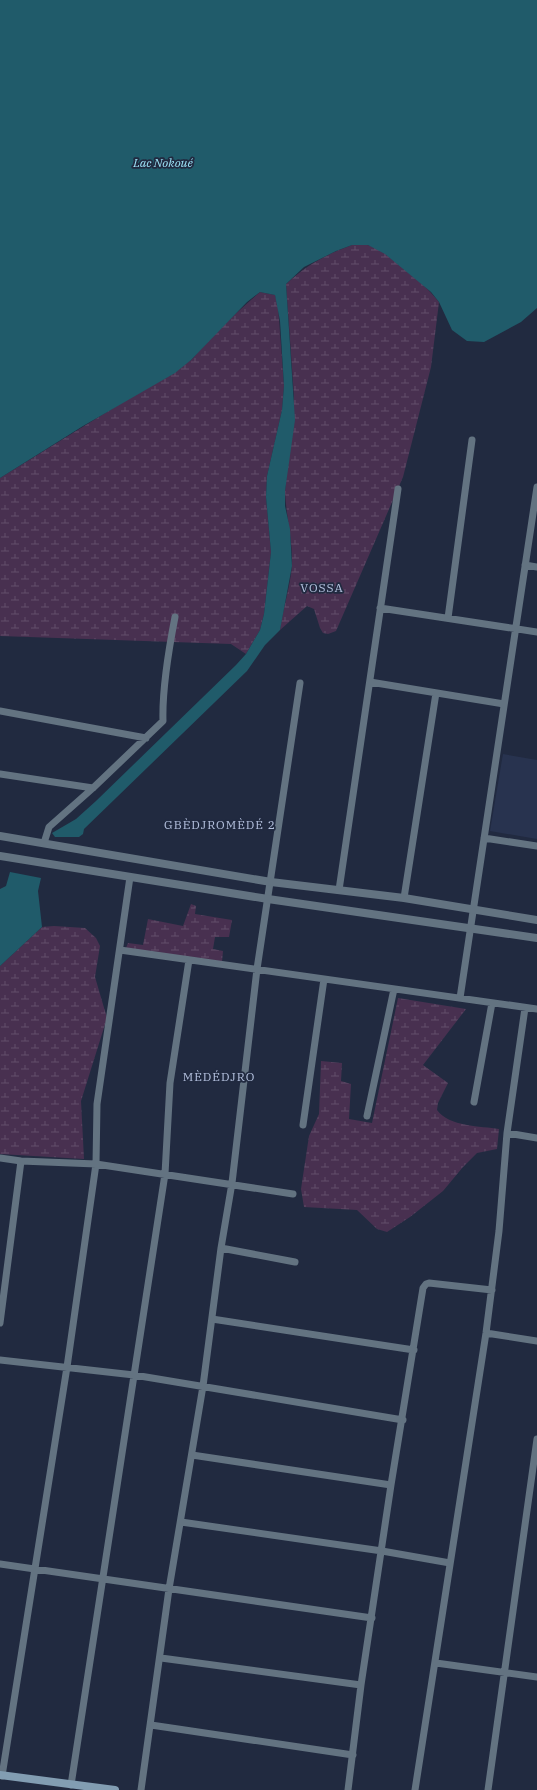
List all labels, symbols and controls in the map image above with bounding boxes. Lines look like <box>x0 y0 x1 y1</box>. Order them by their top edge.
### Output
water label: Lac Nokoué <box>132 155 193 170</box>
district label: VOSSA <box>300 580 344 595</box>
district label: GBÈDJROMÈDÉ 2 <box>164 817 276 832</box>
district label: MÈDÉDJRO <box>183 1069 255 1084</box>

